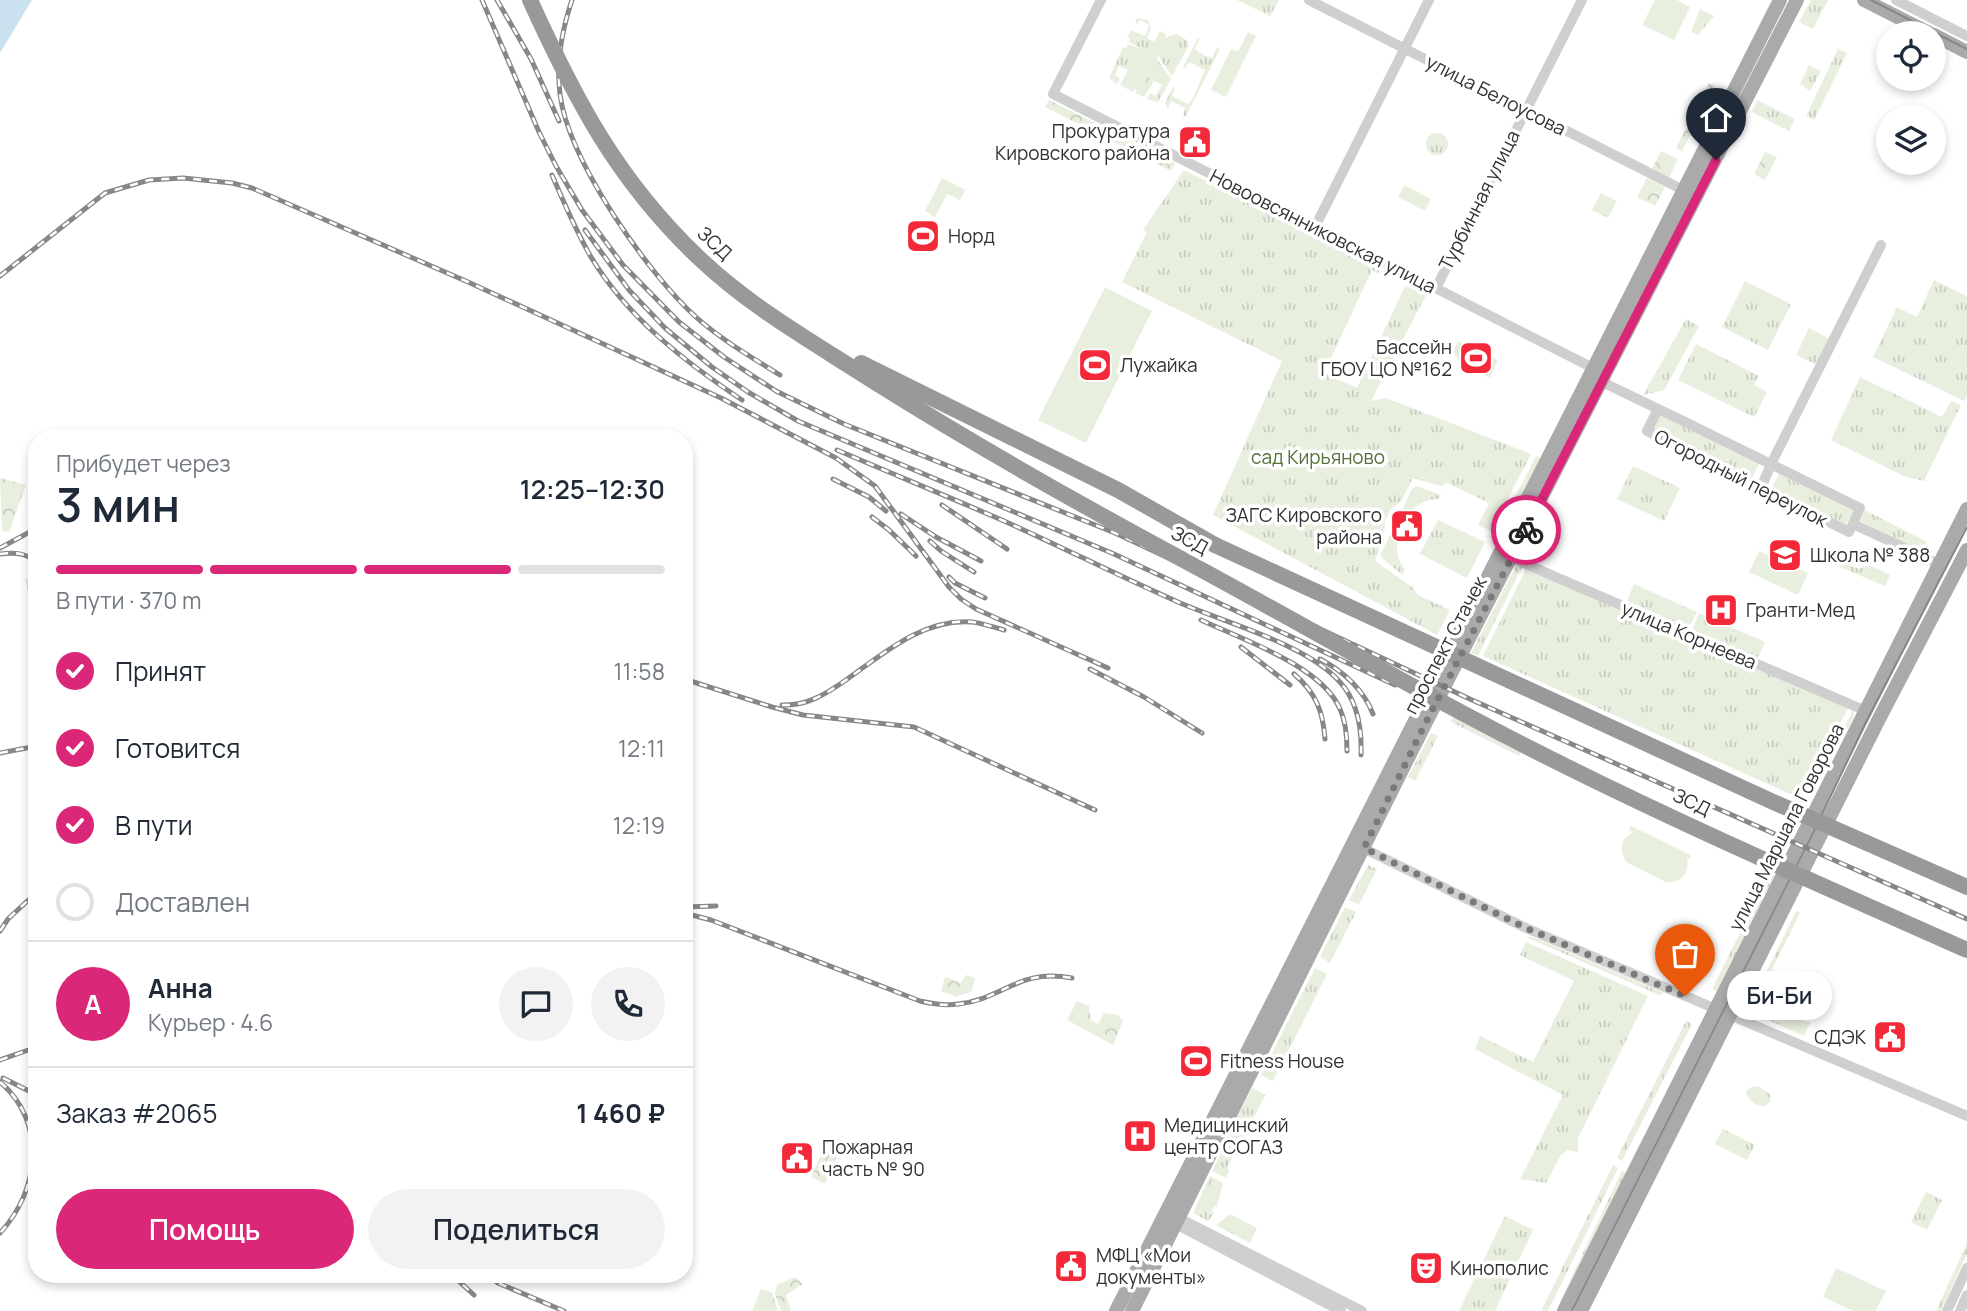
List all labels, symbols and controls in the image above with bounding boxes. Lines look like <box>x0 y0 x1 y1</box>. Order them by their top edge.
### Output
map controls <box>1876 21 1946 175</box>
button: locate <box>1876 21 1946 91</box>
street label: улица Белоусова <box>1422 49 1570 141</box>
pin <box>1686 88 1746 160</box>
icon: home <box>1697 99 1735 137</box>
button: layers <box>1876 105 1946 175</box>
place label: Прокуратура Кировского района <box>995 118 1170 166</box>
public building icon: Прокуратура Кировского района <box>1176 123 1214 161</box>
street label: Турбинная улица <box>1432 125 1526 275</box>
street label: Новоовсянниковская улица <box>1206 163 1440 299</box>
sports icon: Норд <box>904 217 942 255</box>
street label: ЗСД <box>692 220 738 266</box>
place label: Норд <box>948 223 995 249</box>
place label: Бассейн ГБОУ ЦО №162 <box>1321 334 1452 382</box>
sports icon: Бассейн ГБОУ ЦО №162 <box>1457 339 1495 377</box>
sports icon: Лужайка <box>1076 346 1114 384</box>
place label: Лужайка <box>1120 352 1198 378</box>
street label: Огородный переулок <box>1650 423 1833 533</box>
park label: сад Кирьяново <box>1251 444 1385 470</box>
text: Прибудет через <box>56 447 231 479</box>
text: 12:25–12:30 <box>520 471 665 507</box>
text: 3 мин <box>56 473 180 536</box>
courier <box>1491 495 1561 565</box>
place label: ЗАГС Кировского района <box>1226 502 1382 550</box>
public building icon: ЗАГС Кировского района <box>1388 507 1426 545</box>
icon: bike <box>1507 511 1545 549</box>
street label: ЗСД <box>1167 519 1213 561</box>
school or university icon: Школа № 388 <box>1766 536 1804 574</box>
place label: Школа № 388 <box>1810 542 1930 568</box>
street label: проспект Стачек <box>1398 571 1493 719</box>
text: В пути · 370 m <box>56 584 201 616</box>
hospital icon: Гранти-Мед <box>1702 591 1740 629</box>
street label: улица Корнеева <box>1617 595 1761 675</box>
place label: Гранти-Мед <box>1746 597 1855 623</box>
icon: check <box>56 652 94 690</box>
text: Принят <box>115 653 206 689</box>
text: 11:58 <box>614 655 665 687</box>
street label: улица Маршала Говорова <box>1722 719 1850 935</box>
icon: check <box>56 729 94 767</box>
text: Готовится <box>115 730 240 766</box>
text: 12:11 <box>618 732 665 764</box>
street label: ЗСД <box>1669 782 1715 822</box>
icon: check <box>56 806 94 844</box>
text: В пути <box>115 807 193 843</box>
text: 12:19 <box>613 809 665 841</box>
text: Доставлен <box>115 884 250 920</box>
pin <box>1655 924 1715 996</box>
icon: bag <box>1666 935 1704 973</box>
button: chat <box>499 967 573 1041</box>
button: phone <box>591 967 665 1041</box>
text: Анна <box>148 970 213 1006</box>
callout: Би-Би <box>1727 972 1832 1020</box>
text: Би-Би <box>1747 979 1812 1011</box>
text: А <box>84 986 102 1022</box>
text: Курьер · 4.6 <box>148 1006 273 1038</box>
public building icon: СДЭК <box>1871 1018 1909 1056</box>
place label: СДЭК <box>1814 1024 1867 1050</box>
sports icon: Fitness House <box>1177 1042 1215 1080</box>
place label: Fitness House <box>1220 1048 1344 1074</box>
text: Заказ #2065 <box>56 1095 217 1131</box>
text: 1 460 ₽ <box>576 1095 665 1131</box>
place label: Медицинский центр СОГАЗ <box>1164 1112 1289 1160</box>
hospital icon: Медицинский центр СОГАЗ <box>1121 1117 1159 1155</box>
place label: Пожарная часть № 90 <box>822 1134 925 1182</box>
public building icon: Пожарная часть № 90 <box>778 1139 816 1177</box>
button: Помощь <box>56 1189 354 1269</box>
button: Поделиться <box>368 1189 665 1269</box>
place label: МФЦ «Мои документы» <box>1096 1242 1206 1290</box>
public building icon: МФЦ «Мои документы» <box>1052 1247 1090 1285</box>
theatre icon: Кинополис <box>1407 1249 1445 1287</box>
place label: Кинополис <box>1450 1255 1549 1281</box>

